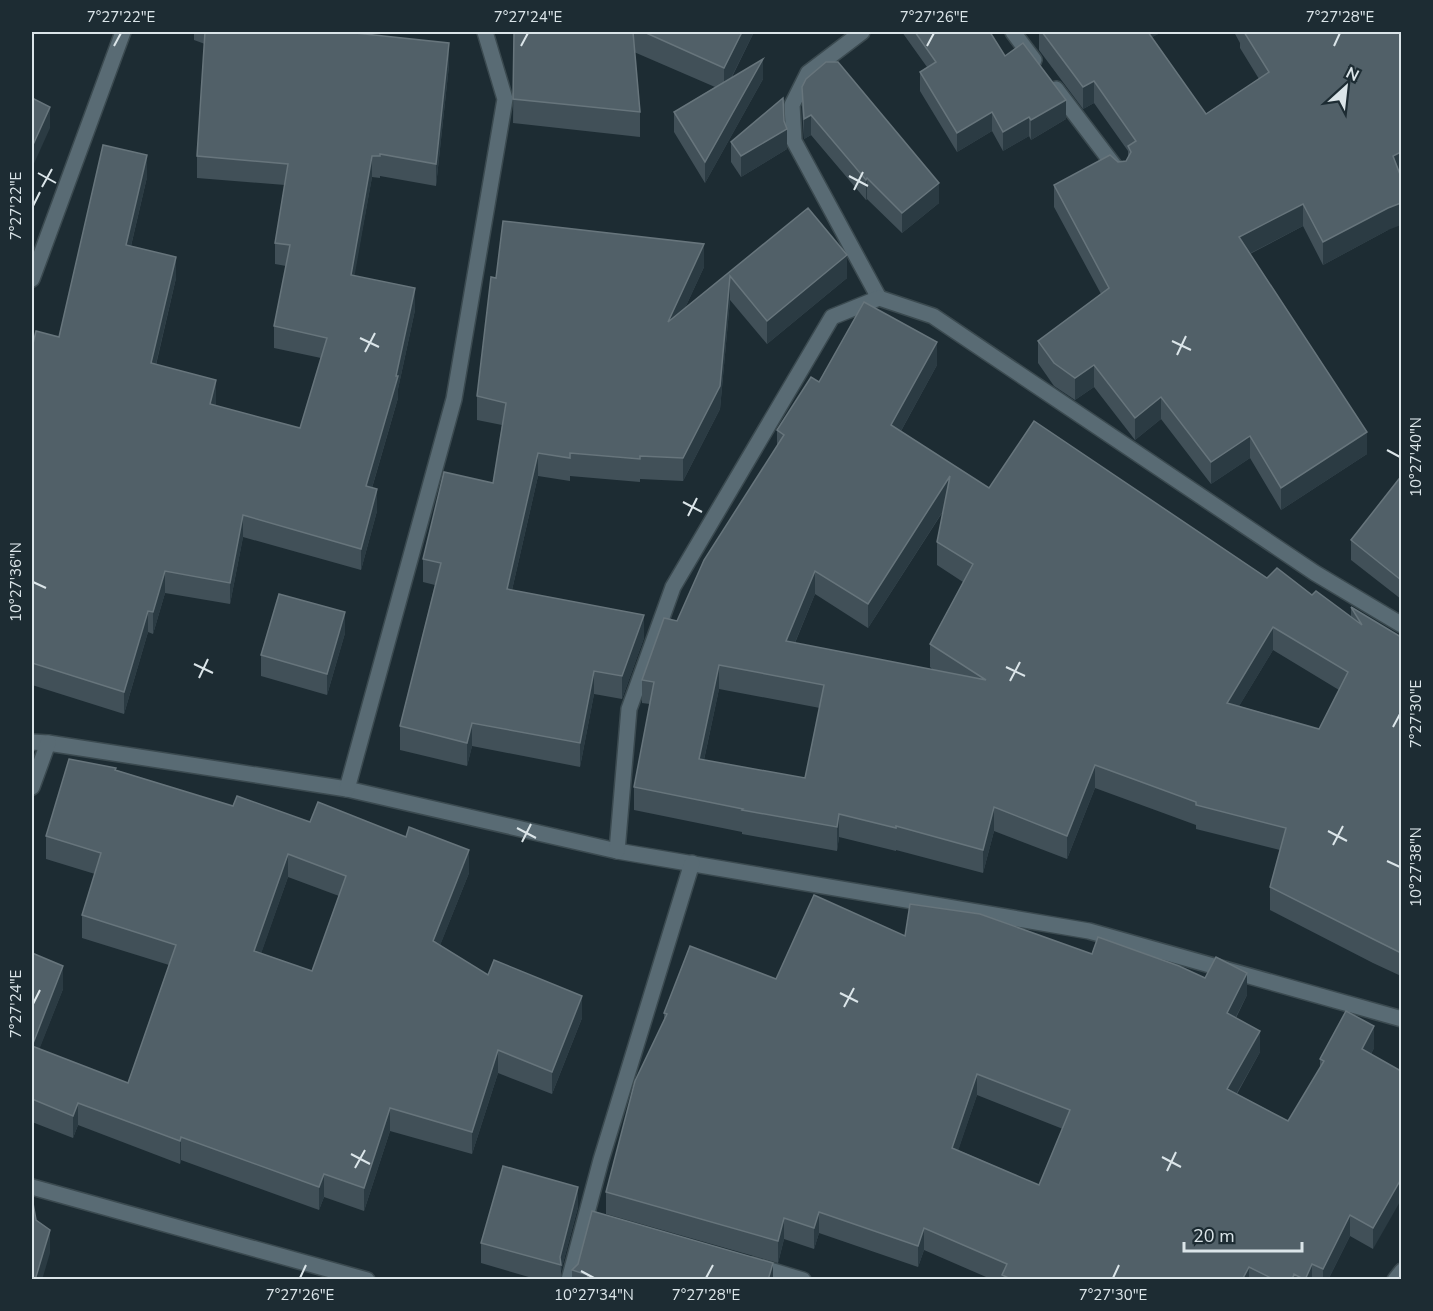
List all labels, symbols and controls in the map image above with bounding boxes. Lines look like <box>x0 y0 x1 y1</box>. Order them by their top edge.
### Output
text: 7°27'22"E <box>87 7 155 27</box>
text: 7°27'24"E <box>494 7 562 27</box>
text: 7°27'26"E <box>900 7 968 27</box>
text: 7°27'28"E <box>1306 7 1374 27</box>
north arrow <box>1316 57 1376 117</box>
text: N <box>1342 62 1363 87</box>
text: 7°27'22"E <box>6 172 26 240</box>
text: 10°27'40"N <box>1406 417 1426 497</box>
text: 10°27'36"N <box>6 542 26 622</box>
text: 7°27'30"E <box>1406 680 1426 748</box>
text: 10°27'38"N <box>1406 827 1426 907</box>
text: 7°27'24"E <box>6 970 26 1038</box>
scale bar <box>1184 1215 1302 1253</box>
text: 20 m <box>1193 1224 1235 1248</box>
text: 7°27'26"E <box>266 1285 334 1305</box>
text: 10°27'34"N <box>554 1285 634 1305</box>
text: 7°27'28"E <box>672 1285 740 1305</box>
text: 7°27'30"E <box>1079 1285 1147 1305</box>

